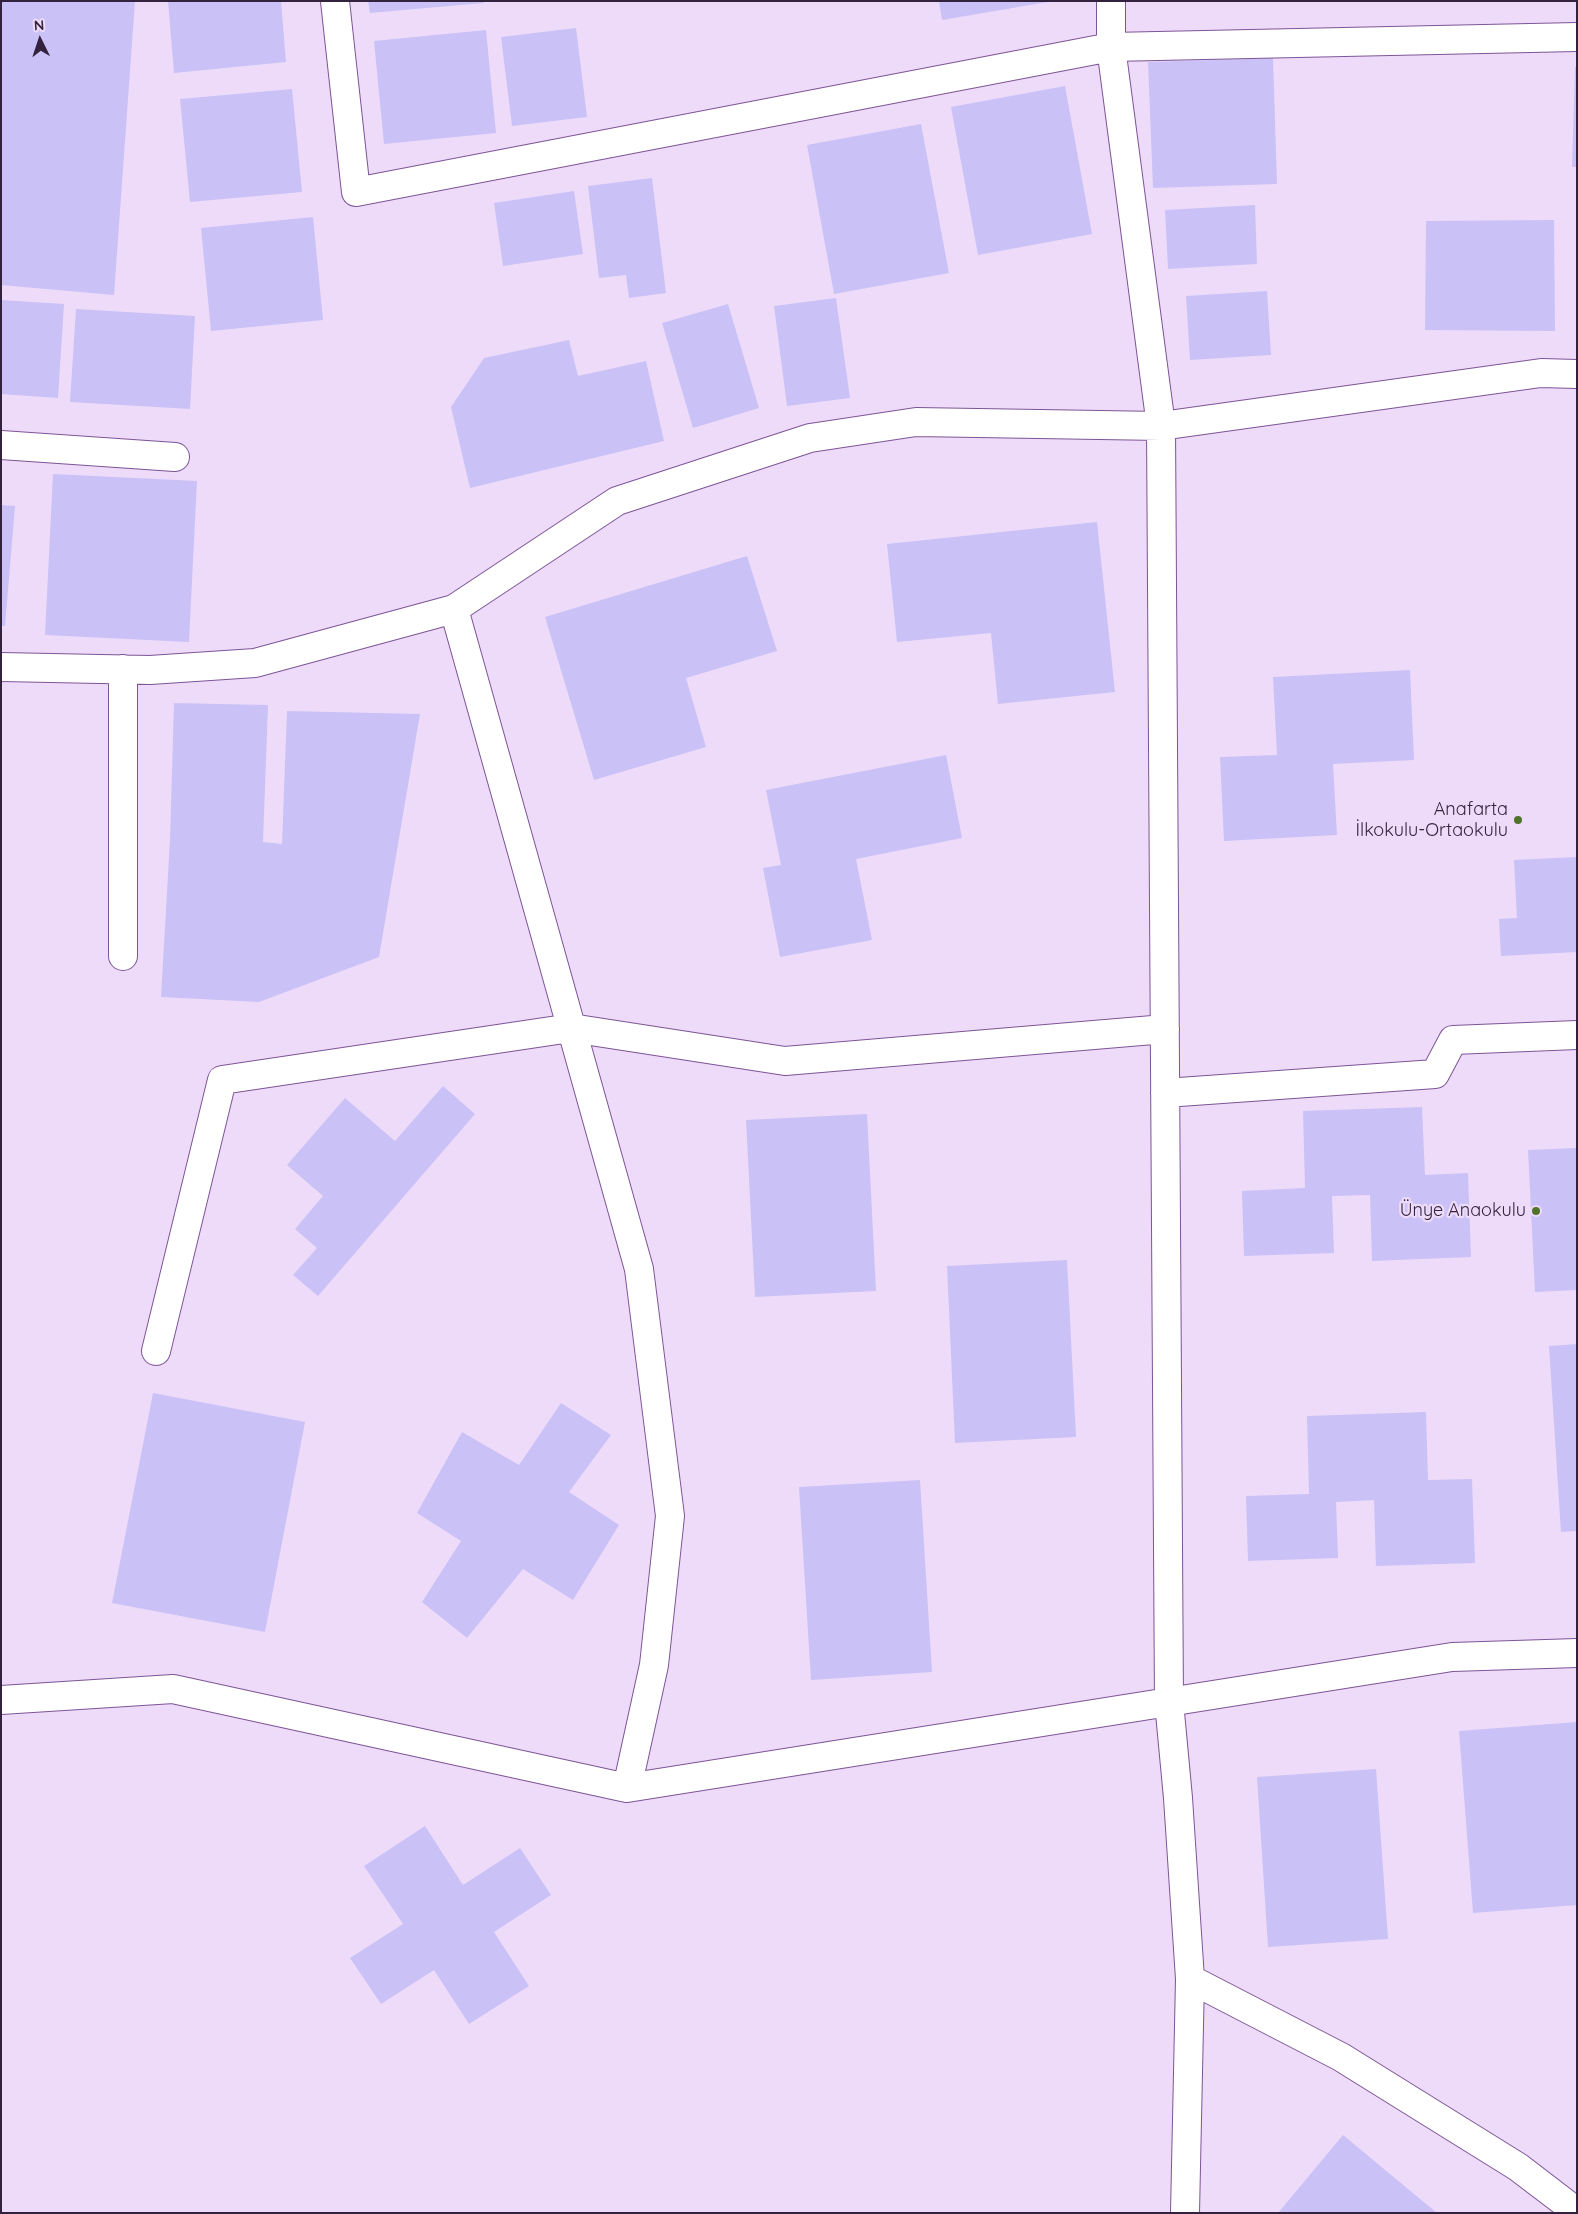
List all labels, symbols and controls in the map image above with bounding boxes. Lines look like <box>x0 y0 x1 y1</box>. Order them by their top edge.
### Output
north arrow <box>15 15 65 65</box>
text: N <box>33 16 45 34</box>
place label: Anafarta İlkokulu-Ortaokulu <box>1355 799 1508 842</box>
marker: Anafarta İlkokulu-Ortaokulu <box>1512 814 1524 826</box>
place label: Ünye Anaokulu <box>1400 1200 1526 1222</box>
marker: Ünye Anaokulu <box>1530 1205 1542 1217</box>

